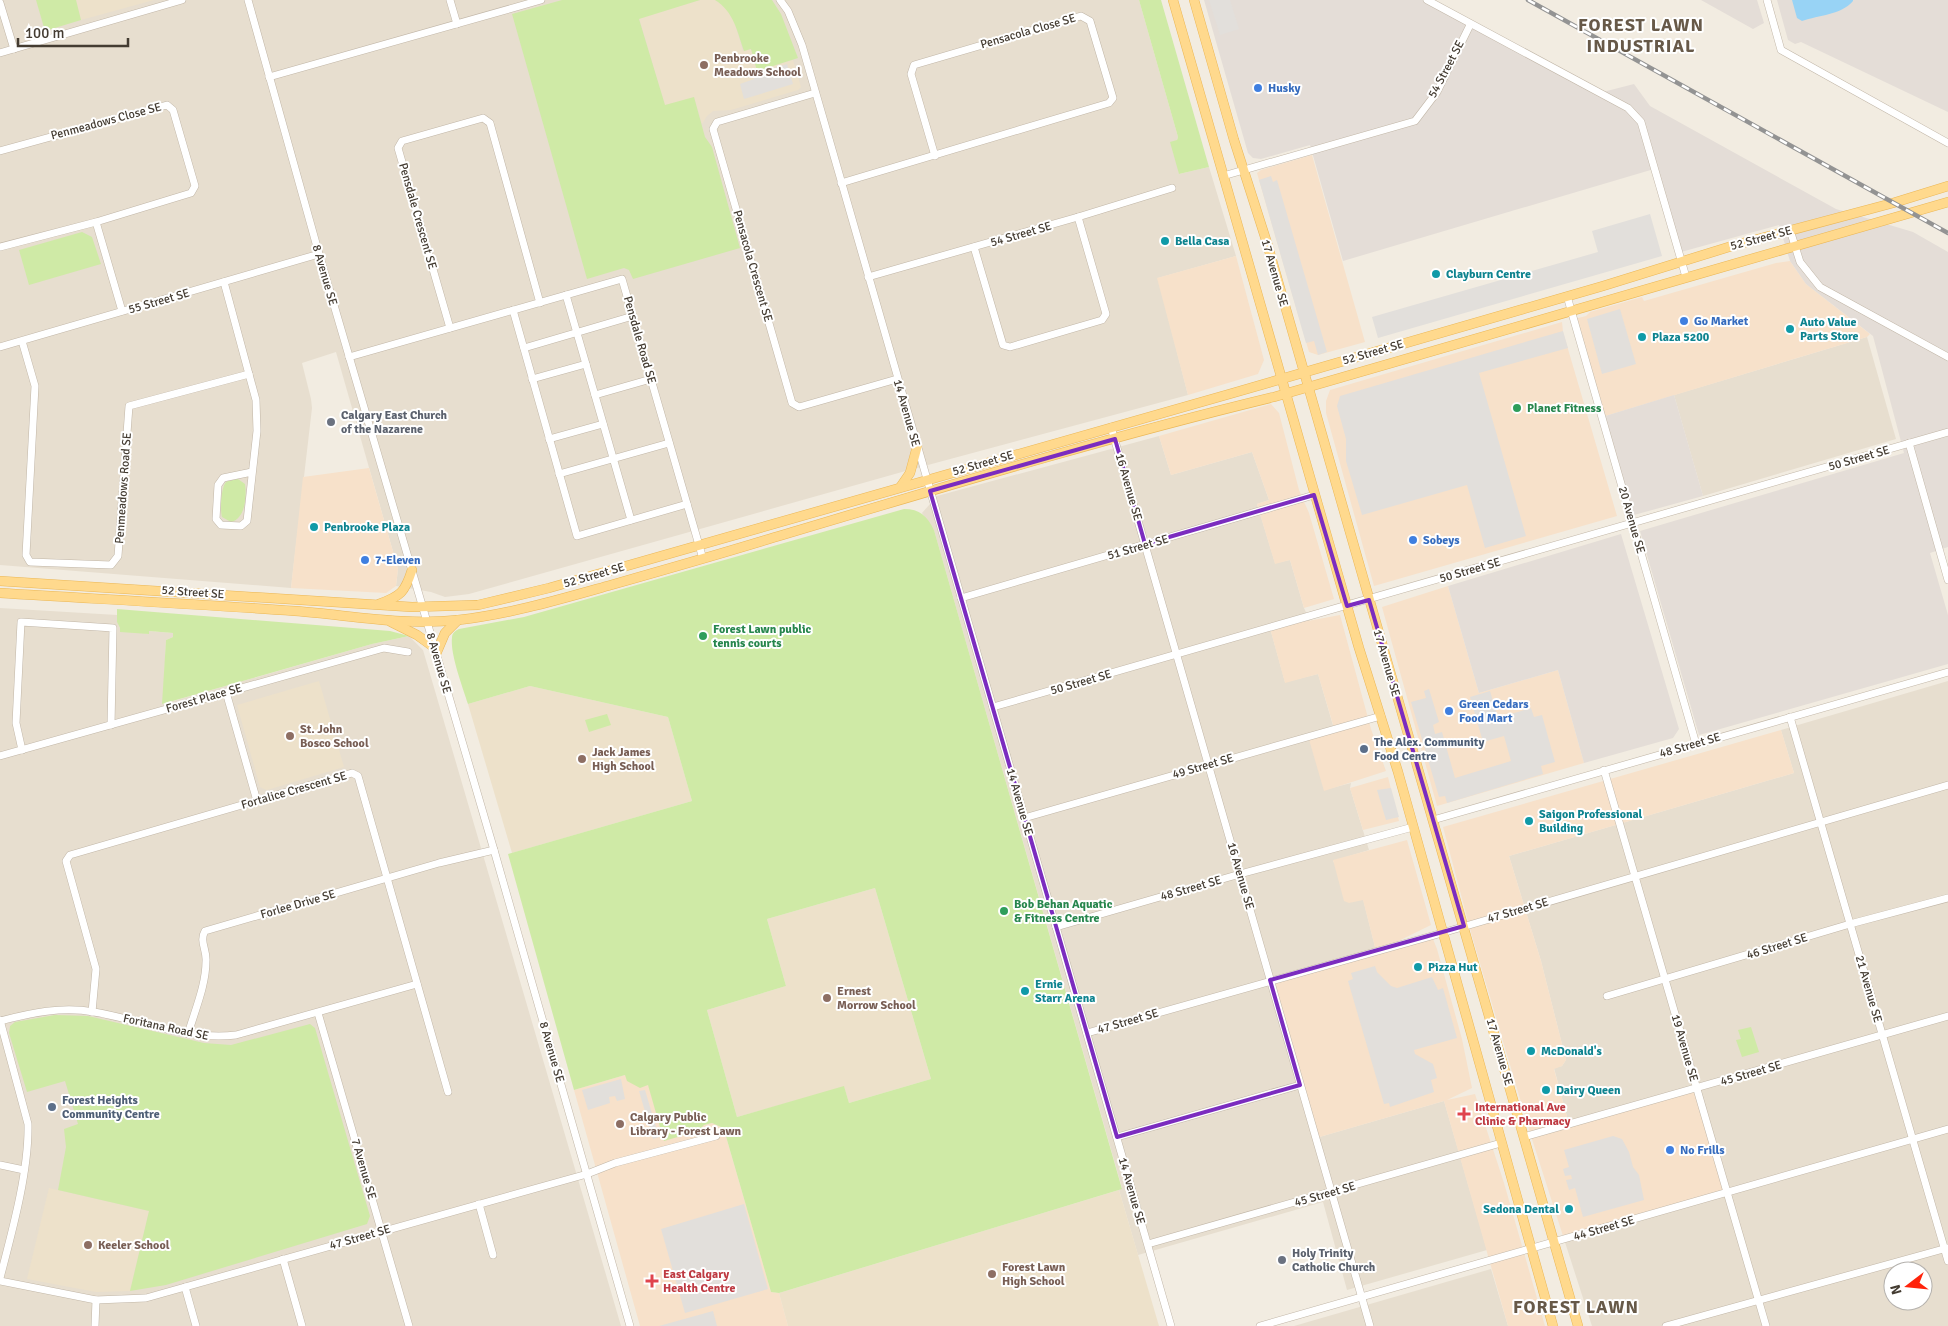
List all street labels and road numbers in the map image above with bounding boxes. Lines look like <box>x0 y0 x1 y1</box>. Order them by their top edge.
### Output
street label: Pensacola Close SE <box>979 11 1078 52</box>
street label: 54 Street SE <box>1425 38 1468 101</box>
street label: Penmeadows Close SE <box>49 99 163 143</box>
street label: Pensdale Crescent SE <box>395 161 440 271</box>
street label: Pensacola Crescent SE <box>729 209 776 324</box>
street label: 54 Street SE <box>989 219 1054 250</box>
street label: 52 Street SE <box>1729 223 1794 254</box>
street label: 17 Avenue SE <box>1258 238 1291 309</box>
street label: 8 Avenue SE <box>309 243 340 308</box>
street label: 55 Street SE <box>127 286 192 317</box>
street label: Pensdale Road SE <box>620 295 659 386</box>
street label: 52 Street SE <box>1341 337 1406 368</box>
street label: 14 Avenue SE <box>890 378 923 449</box>
street label: Penmeadows Road SE <box>112 432 135 544</box>
street label: 50 Street SE <box>1827 443 1892 474</box>
street label: 52 Street SE <box>951 448 1016 479</box>
street label: 16 Avenue SE <box>1112 452 1145 523</box>
street label: 20 Avenue SE <box>1615 485 1648 556</box>
street label: 51 Street SE <box>1106 532 1171 563</box>
street label: 50 Street SE <box>1438 555 1503 586</box>
street label: 52 Street SE <box>562 560 627 591</box>
street label: 52 Street SE <box>161 583 225 602</box>
street label: 17 Avenue SE <box>1370 628 1403 699</box>
street label: 8 Avenue SE <box>423 631 454 696</box>
street label: 50 Street SE <box>1049 667 1114 698</box>
street label: Forest Place SE <box>164 680 244 717</box>
street label: 48 Street SE <box>1658 730 1723 761</box>
street label: 49 Street SE <box>1171 751 1236 782</box>
street label: 14 Avenue SE <box>1003 767 1036 838</box>
street label: Fortalice Crescent SE <box>240 768 349 813</box>
street label: 16 Avenue SE <box>1224 841 1257 912</box>
street label: 48 Street SE <box>1159 873 1224 904</box>
street label: Forlee Drive SE <box>259 887 338 922</box>
street label: 47 Street SE <box>1486 895 1551 926</box>
street label: 46 Street SE <box>1745 930 1810 963</box>
street label: 21 Avenue SE <box>1852 954 1885 1025</box>
street label: 47 Street SE <box>1096 1006 1161 1037</box>
street label: Foritana Road SE <box>122 1011 210 1044</box>
street label: 19 Avenue SE <box>1668 1013 1701 1084</box>
street label: 17 Avenue SE <box>1483 1017 1516 1088</box>
street label: 8 Avenue SE <box>536 1020 567 1085</box>
street label: 45 Street SE <box>1719 1058 1784 1089</box>
street label: 7 Avenue SE <box>348 1137 379 1202</box>
street label: 14 Avenue SE <box>1115 1156 1148 1227</box>
street label: 45 Street SE <box>1293 1179 1358 1210</box>
street label: 44 Street SE <box>1572 1213 1637 1244</box>
street label: 47 Street SE <box>328 1222 393 1253</box>

